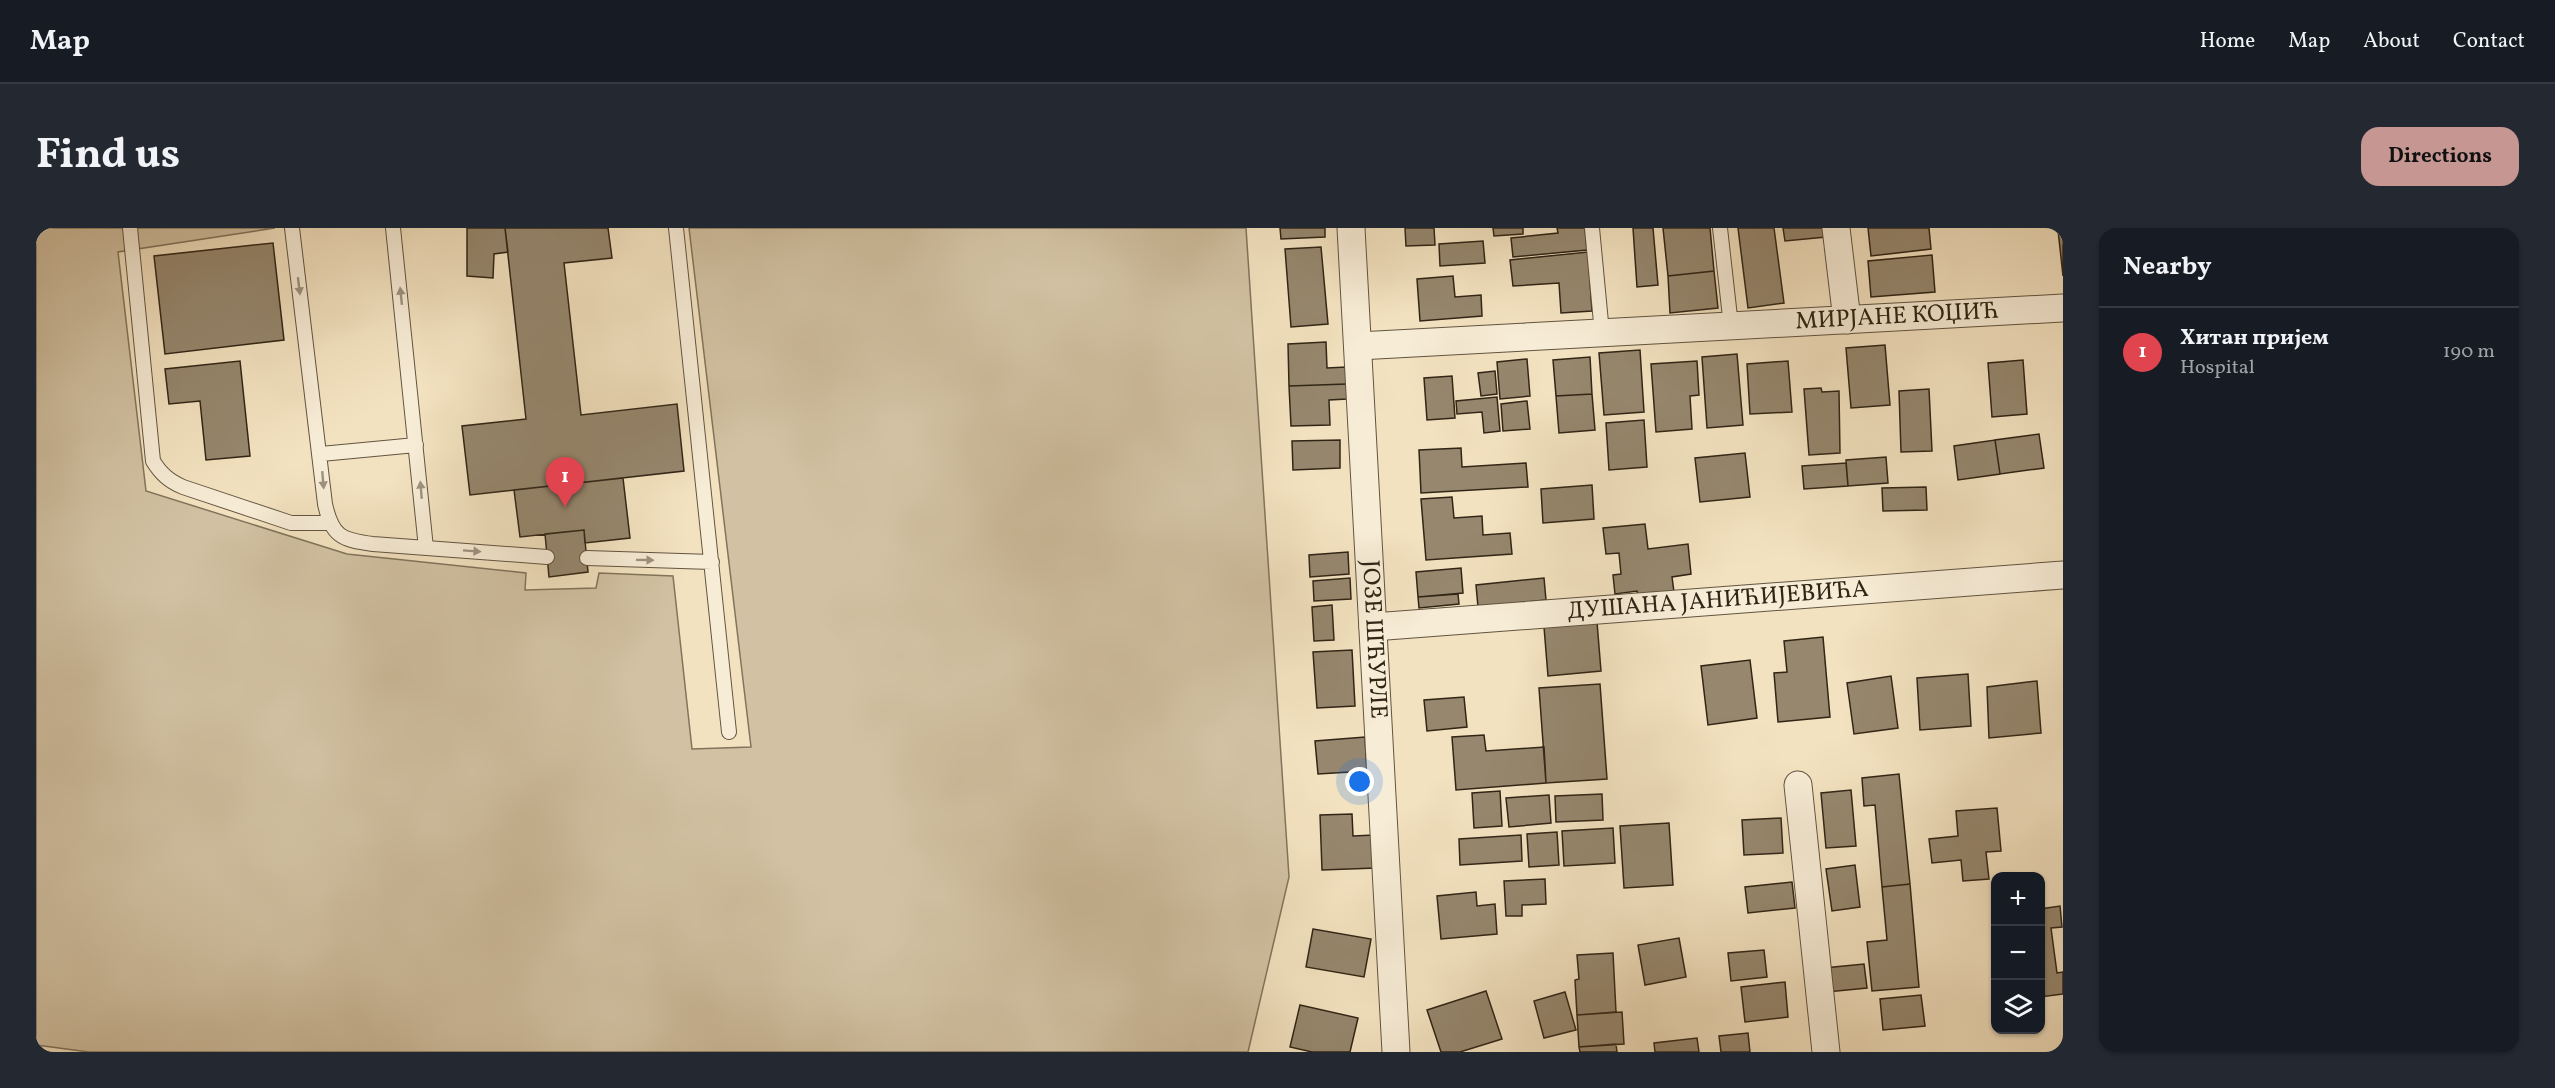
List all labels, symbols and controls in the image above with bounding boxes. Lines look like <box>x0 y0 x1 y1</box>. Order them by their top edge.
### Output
text: Map <box>30 22 90 61</box>
text: Home <box>2200 27 2255 56</box>
text: Map <box>2288 27 2330 56</box>
text: About <box>2363 27 2420 56</box>
text: Contact <box>2453 27 2525 56</box>
text: Find us <box>36 127 180 186</box>
button: Directions <box>2361 127 2519 186</box>
text: Nearby <box>2123 249 2212 285</box>
one-way arrow <box>295 277 304 296</box>
one-way arrow <box>396 286 405 305</box>
street label: МИРЈАНЕ КОЏИЋ <box>1794 294 2000 339</box>
text: Хитан пријем <box>2180 323 2329 354</box>
text: 1 <box>2138 338 2147 366</box>
text: 190 m <box>2443 338 2495 366</box>
text: Hospital <box>2180 354 2255 382</box>
pin: 1 <box>546 458 584 507</box>
one-way arrow <box>318 470 328 489</box>
one-way arrow <box>416 480 425 499</box>
one-way arrow <box>463 547 482 556</box>
one-way arrow <box>636 555 655 565</box>
street label: ЈОЗЕ ШЋУРЛЕ <box>1352 559 1395 720</box>
street label: ДУШАНА ЈАНИЋИЈЕВИЋА <box>1566 573 1870 629</box>
your location <box>1345 767 1374 796</box>
map controls <box>1991 872 2045 1034</box>
button: + <box>1991 872 2045 926</box>
button: − <box>1991 926 2045 980</box>
button: layers <box>1991 980 2045 1034</box>

